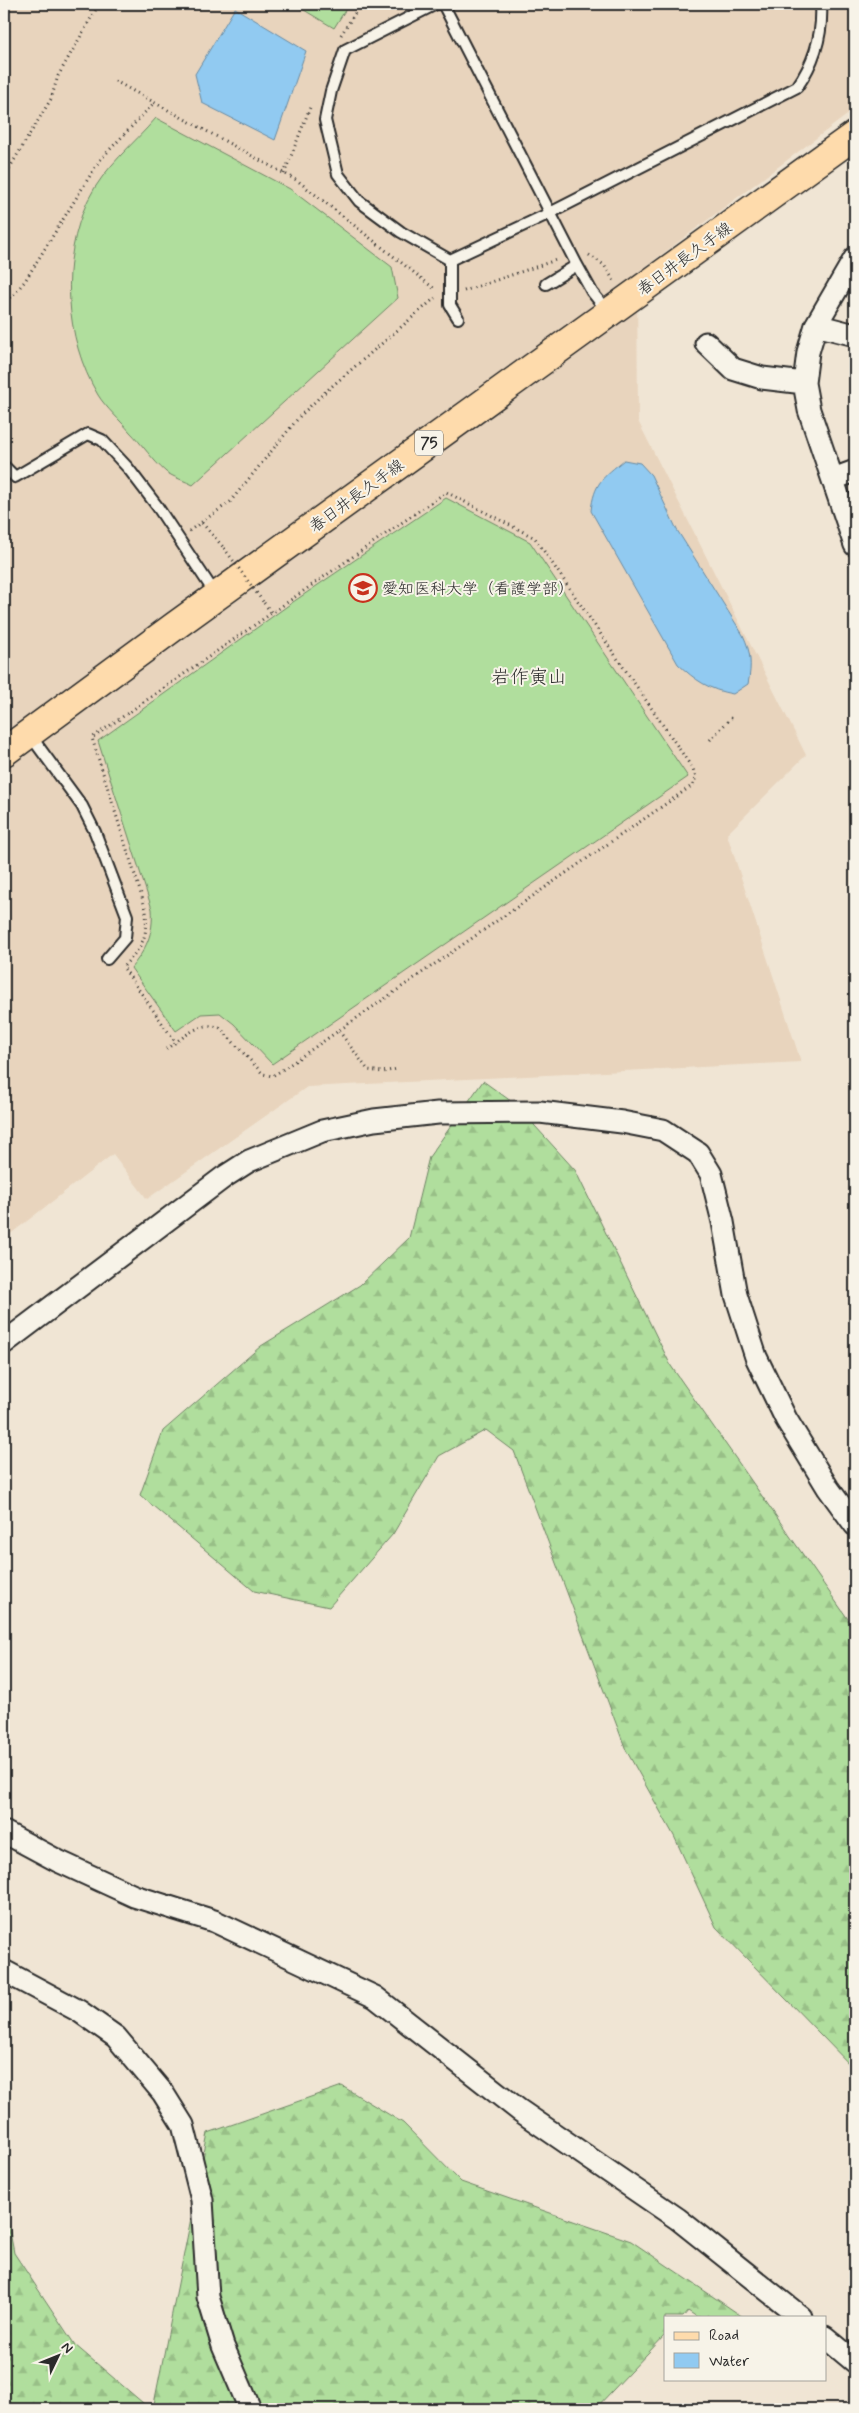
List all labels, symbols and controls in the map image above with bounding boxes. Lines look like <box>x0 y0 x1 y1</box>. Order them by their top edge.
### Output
street label: 春日井長久手線 <box>633 218 736 301</box>
road number: 75 <box>415 430 443 456</box>
street label: 春日井長久手線 <box>305 455 408 538</box>
school or university icon: 愛知医科大学（看護学部） <box>348 573 378 603</box>
place label: 愛知医科大学（看護学部） <box>382 579 574 600</box>
district label: 岩作寅山 <box>491 665 567 690</box>
legend <box>664 2316 826 2380</box>
text: Road <box>709 2326 739 2346</box>
north arrow <box>32 2330 82 2380</box>
text: N <box>57 2338 77 2357</box>
text: Water <box>709 2352 749 2372</box>

